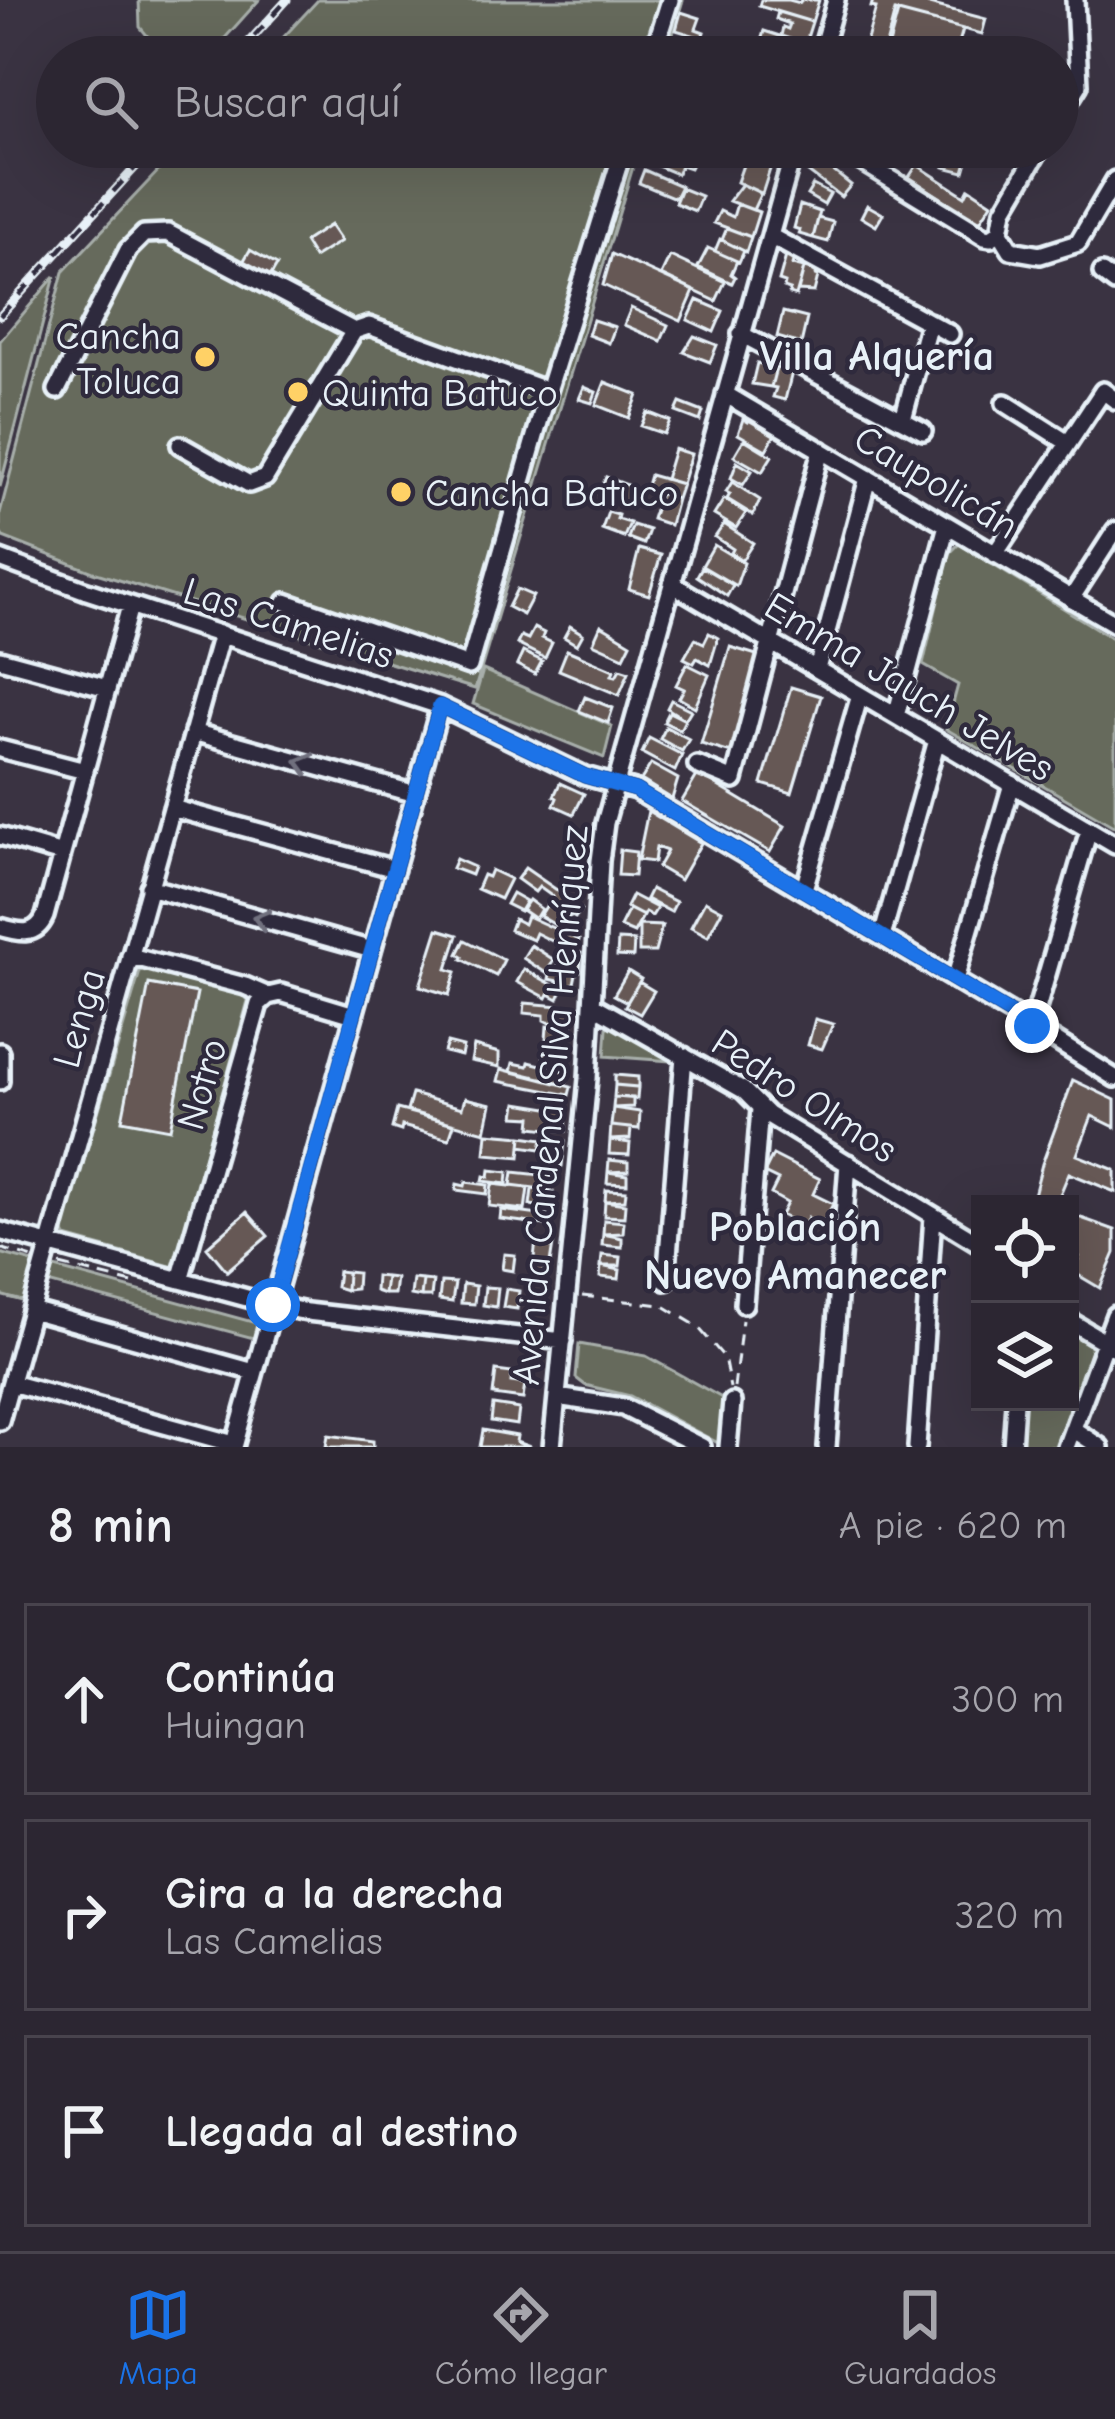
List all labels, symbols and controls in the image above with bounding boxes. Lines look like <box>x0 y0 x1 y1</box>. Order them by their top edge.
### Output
search box <box>36 36 1079 168</box>
icon: search <box>78 69 144 135</box>
text: Buscar aquí <box>174 76 401 128</box>
place label: Cancha Toluca <box>56 314 181 404</box>
district label: Villa Alquería <box>760 332 994 381</box>
marker: Cancha Toluca <box>192 344 218 370</box>
place label: Quinta Batuco <box>322 371 558 416</box>
marker: Quinta Batuco <box>285 379 311 405</box>
street label: Caupolicán <box>846 416 1026 549</box>
place label: Cancha Batuco <box>425 471 678 516</box>
marker: Cancha Batuco <box>388 479 414 505</box>
street label: Las Camelias <box>178 568 399 678</box>
street label: Emma Jauch Jelves <box>757 583 1062 791</box>
one-way arrow <box>295 752 315 777</box>
street label: Avenida Cardenal Silva Henríquez <box>504 823 597 1387</box>
one-way arrow <box>251 908 272 933</box>
street label: Lenga <box>44 964 115 1073</box>
route end <box>1005 999 1059 1053</box>
street label: Pedro Olmos <box>703 1020 905 1173</box>
street label: Notro <box>168 1034 237 1135</box>
map controls <box>971 1195 1079 1411</box>
button: locate <box>971 1195 1079 1303</box>
district label: Población Nuevo Amanecer <box>644 1203 946 1300</box>
route start <box>246 1278 300 1332</box>
button: layers <box>971 1303 1079 1411</box>
text: 8 min <box>48 1496 173 1555</box>
text: A pie · 620 m <box>839 1503 1067 1548</box>
text: Continúa <box>165 1651 336 1703</box>
icon: ahead <box>51 1666 117 1732</box>
text: 300 m <box>951 1677 1064 1722</box>
text: Huingan <box>165 1703 306 1748</box>
text: Gira a la derecha <box>165 1867 504 1919</box>
icon: right <box>51 1882 117 1948</box>
text: 320 m <box>955 1893 1064 1938</box>
text: Las Camelias <box>165 1919 383 1964</box>
icon: arrive <box>51 2098 117 2164</box>
text: Llegada al destino <box>165 2105 518 2157</box>
tab: Mapa <box>119 2282 198 2392</box>
tab: Cómo llegar <box>435 2282 607 2392</box>
tab: Guardados <box>844 2282 996 2392</box>

